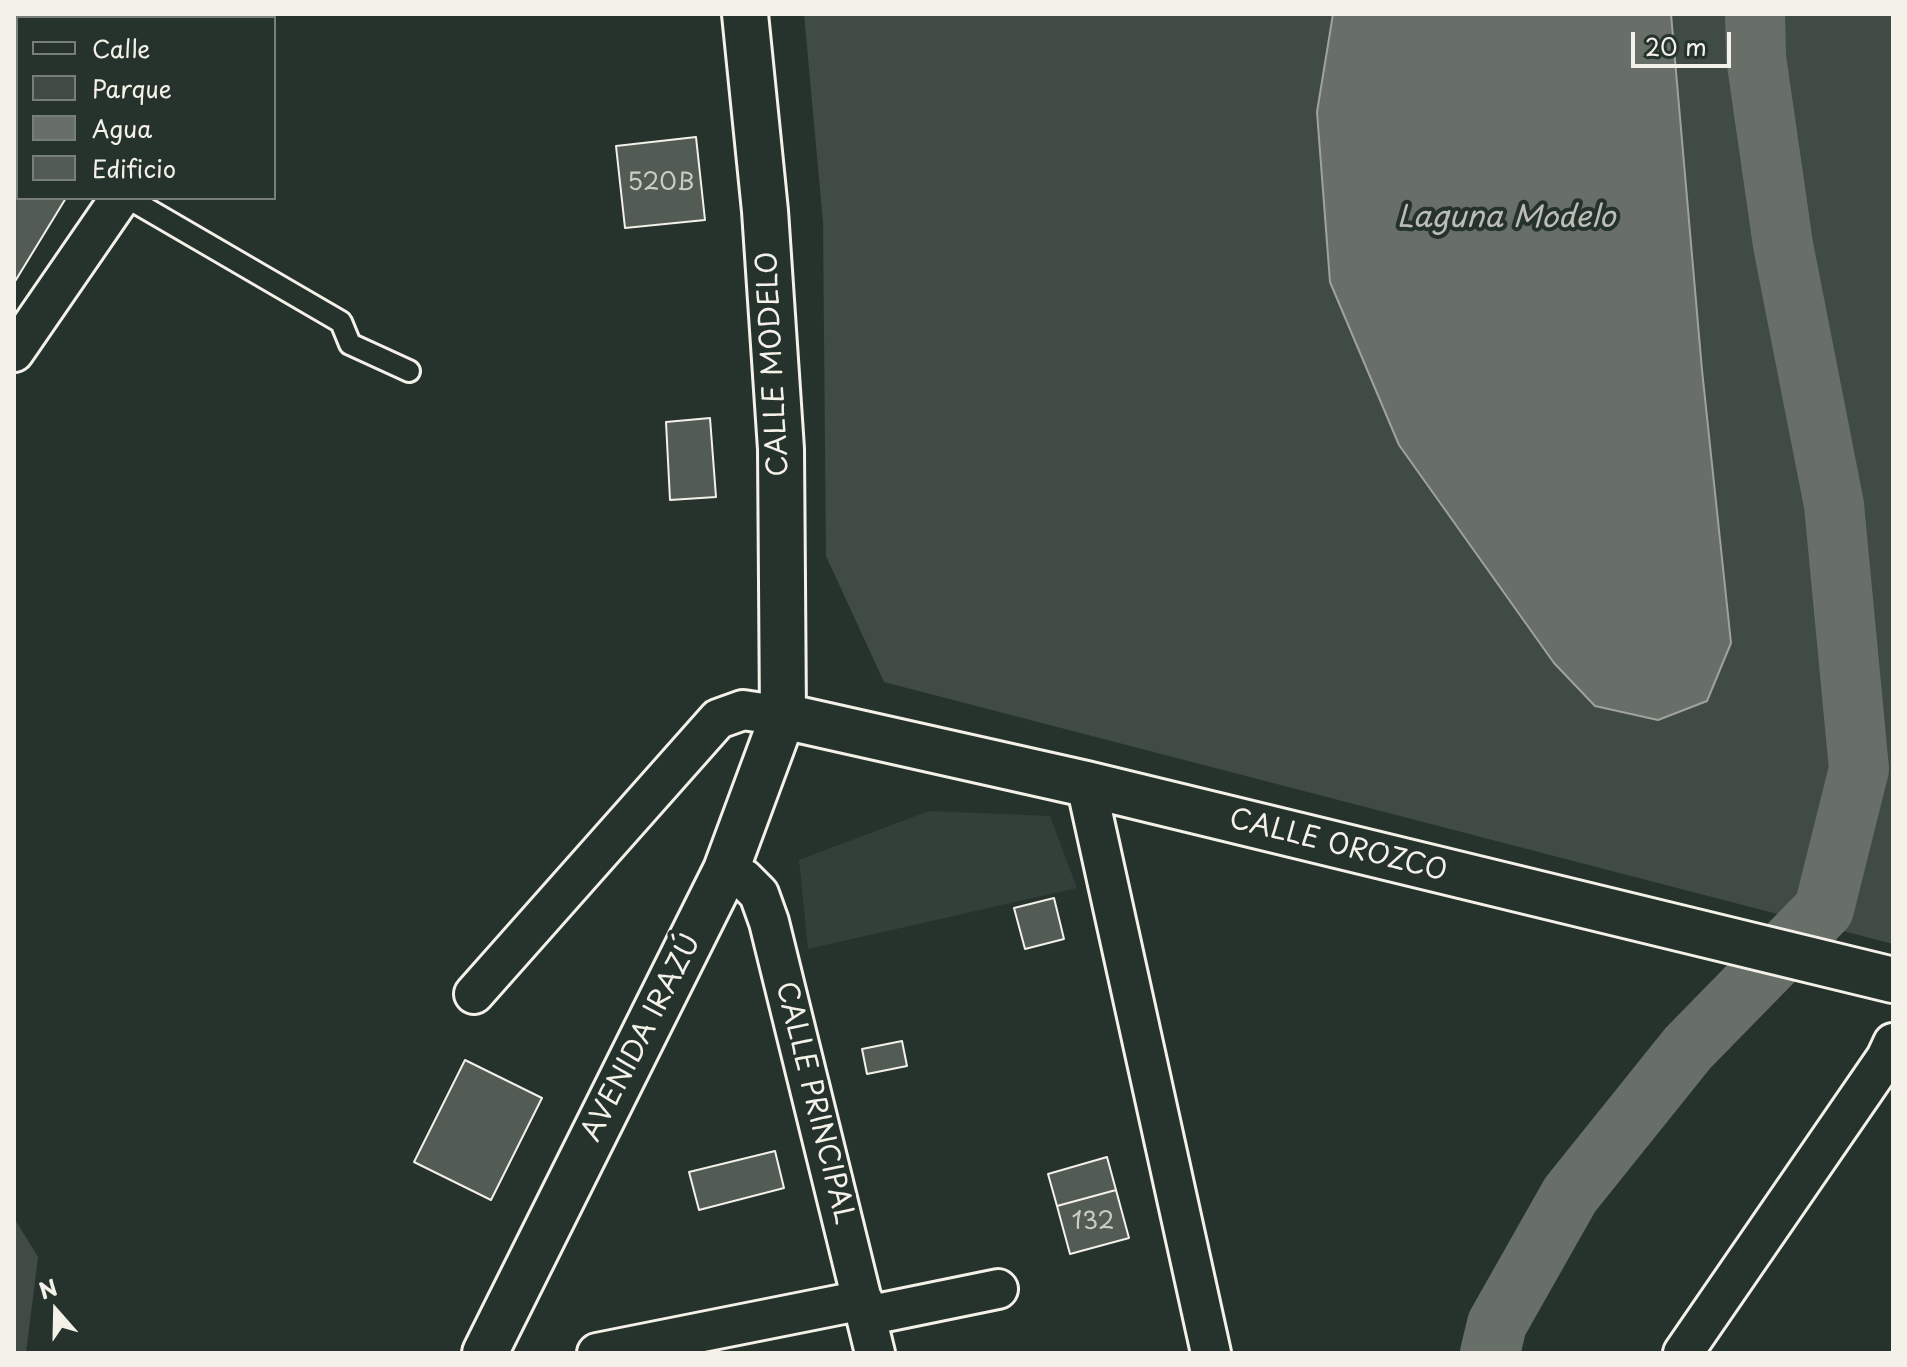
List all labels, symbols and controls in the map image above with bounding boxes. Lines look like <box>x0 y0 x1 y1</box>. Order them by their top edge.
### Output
legend <box>16 16 276 200</box>
scale bar <box>1635 16 1735 66</box>
text: 20 m <box>1645 28 1707 64</box>
text: Calle <box>92 30 150 66</box>
text: Parque <box>92 70 172 106</box>
text: Agua <box>92 110 152 146</box>
text: Edificio <box>92 150 176 186</box>
house number: 520B <box>628 169 694 197</box>
water label: Laguna Modelo <box>1397 201 1615 237</box>
street label: CALLE MODELO <box>751 250 797 478</box>
street label: CALLE OROZCO <box>1226 803 1450 889</box>
street label: AVENIDA IRAZÚ <box>575 929 709 1147</box>
street label: CALLE PRINCIPAL <box>768 978 860 1228</box>
house number: 132 <box>1071 1208 1115 1236</box>
text: N <box>34 1269 61 1306</box>
north arrow <box>16 1271 96 1351</box>

